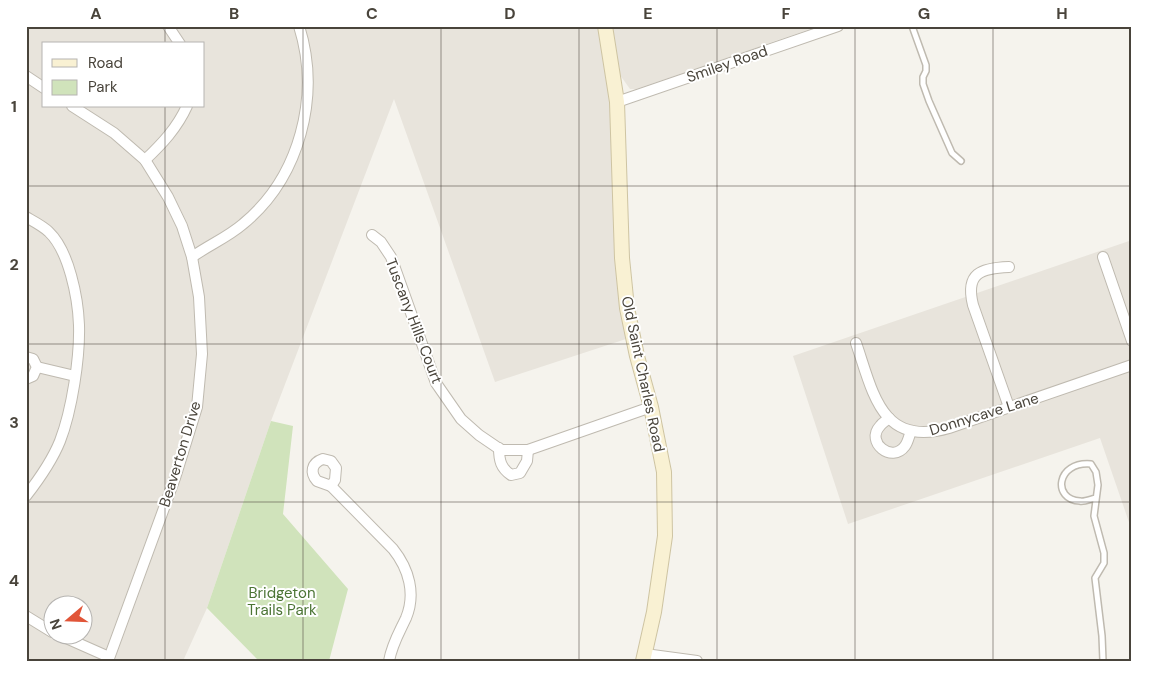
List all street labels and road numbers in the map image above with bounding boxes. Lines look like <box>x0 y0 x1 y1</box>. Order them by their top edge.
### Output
street label: Smiley Road <box>684 41 770 87</box>
street label: Tuscany Hills Court <box>381 255 447 387</box>
street label: Old Saint Charles Road <box>617 294 669 454</box>
street label: Donnycave Lane <box>927 388 1041 440</box>
street label: Beaverton Drive <box>154 399 206 509</box>

